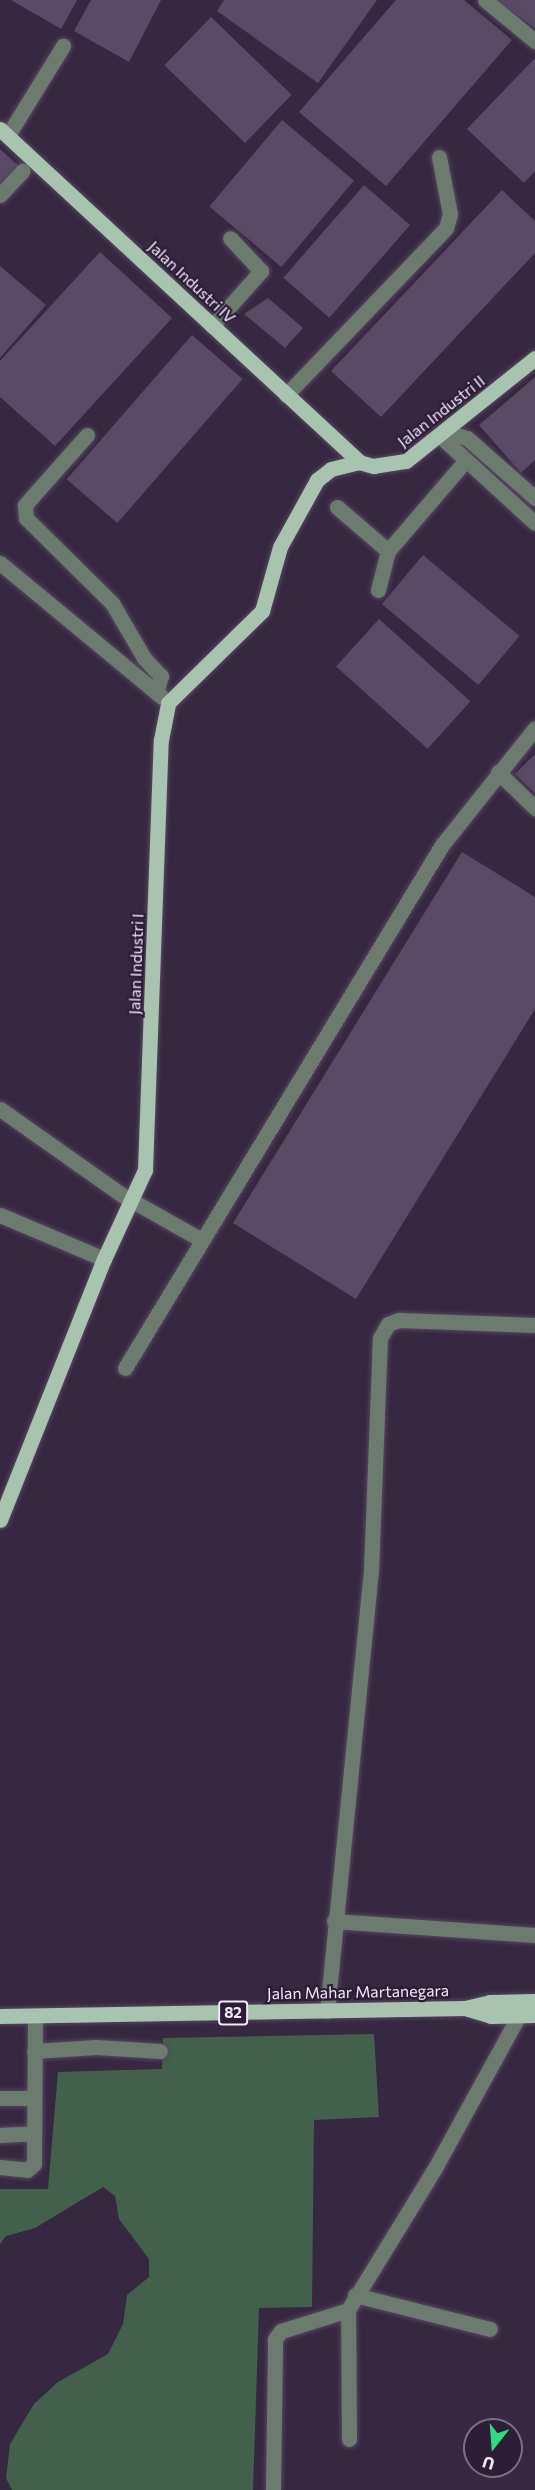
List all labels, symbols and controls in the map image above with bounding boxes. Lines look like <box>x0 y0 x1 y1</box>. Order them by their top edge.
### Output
street label: Jalan Industri IV <box>144 237 240 327</box>
street label: Jalan Industri II <box>393 371 489 451</box>
street label: Jalan Industri I <box>125 913 147 1015</box>
street label: Jalan Mahar Martanegara <box>267 1981 449 2003</box>
road number: 82 <box>218 2001 248 2025</box>
north arrow <box>463 2418 523 2478</box>
text: U <box>480 2453 497 2475</box>

